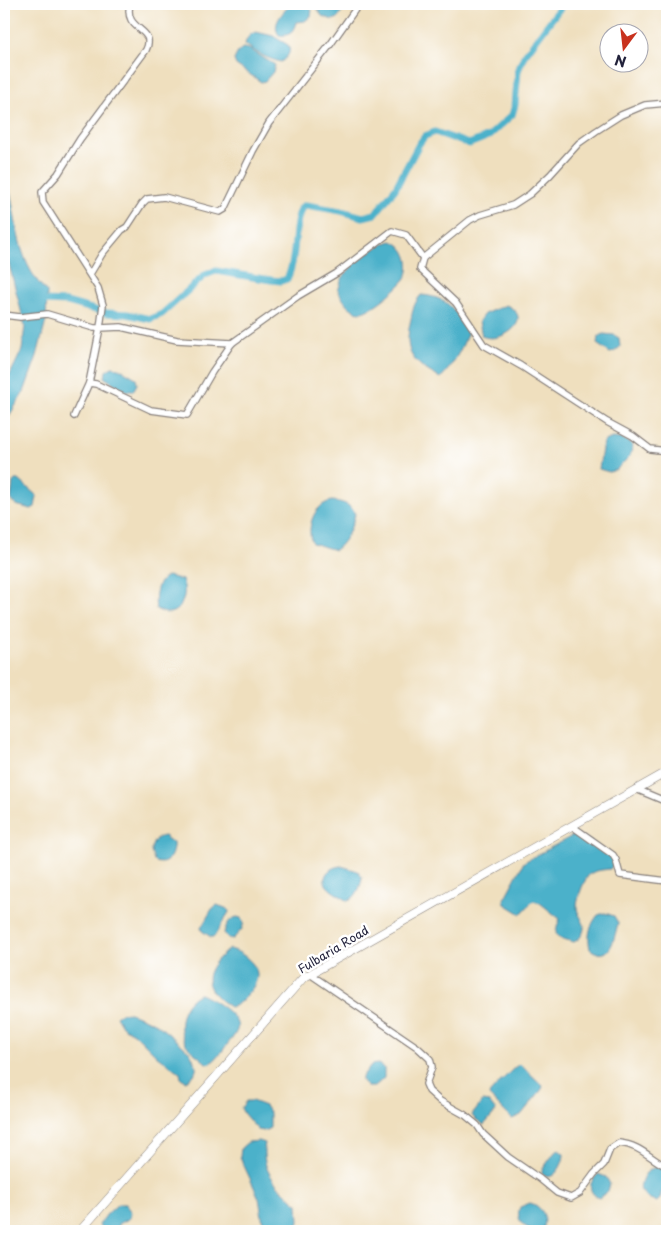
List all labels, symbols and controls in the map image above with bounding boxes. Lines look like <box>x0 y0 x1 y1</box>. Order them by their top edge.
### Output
north arrow <box>598 22 648 72</box>
text: N <box>612 49 629 73</box>
street label: Fulbaria Road <box>294 921 372 977</box>

